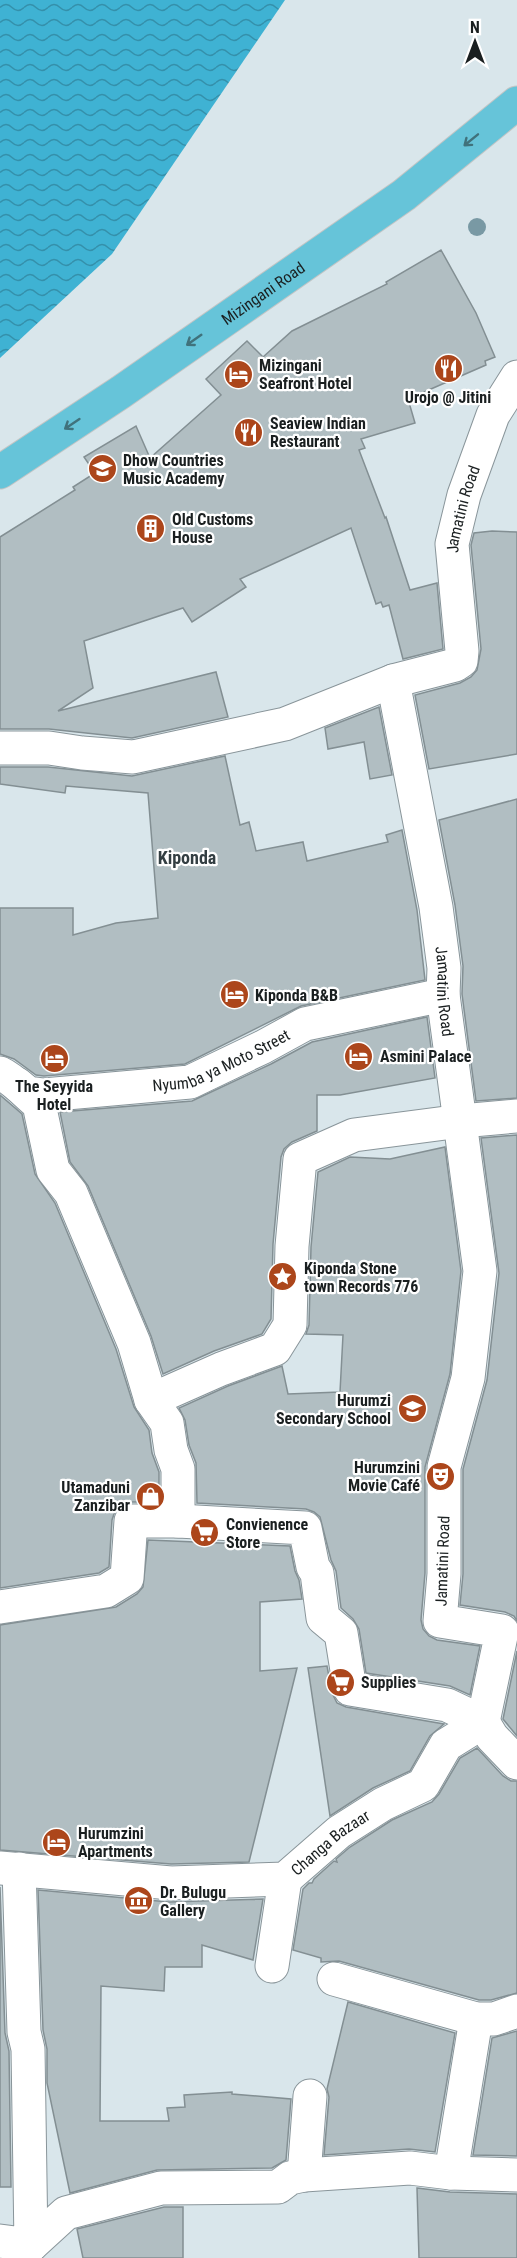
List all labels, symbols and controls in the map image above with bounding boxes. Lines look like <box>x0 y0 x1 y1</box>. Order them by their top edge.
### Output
north arrow <box>445 12 505 72</box>
text: N <box>470 18 480 37</box>
one-way arrow <box>464 133 480 146</box>
street label: Mizingani Road <box>218 258 308 329</box>
one-way arrow <box>187 334 203 346</box>
restaurant icon: Urojo @ Jitini <box>432 353 464 385</box>
place label: Mizingani Seafront Hotel <box>259 356 352 393</box>
hotel icon: Mizingani Seafront Hotel <box>222 358 254 390</box>
place label: Urojo @ Jitini <box>405 388 491 407</box>
place label: Seaview Indian Restaurant <box>270 414 366 451</box>
restaurant icon: Seaview Indian Restaurant <box>233 416 265 448</box>
one-way arrow <box>65 418 81 430</box>
place label: Dhow Countries Music Academy <box>123 451 224 488</box>
school or university icon: Dhow Countries Music Academy <box>86 453 118 485</box>
street label: Jamatini Road <box>443 463 484 554</box>
place label: Old Customs House <box>172 510 253 547</box>
building icon: Old Customs House <box>135 512 167 544</box>
district label: Kiponda <box>158 847 216 868</box>
street label: Jamatini Road <box>431 945 457 1038</box>
hotel icon: Kiponda B&B <box>218 979 250 1011</box>
place label: Kiponda B&B <box>255 986 338 1005</box>
street label: Nyumba ya Moto Street <box>152 1025 293 1095</box>
hotel icon: Asmini Palace <box>343 1040 375 1072</box>
hotel icon: The Seyyida Hotel <box>38 1042 70 1074</box>
place label: Asmini Palace <box>380 1047 472 1066</box>
place label: The Seyyida Hotel <box>15 1077 93 1114</box>
place label: Kiponda Stone town Records 776 <box>304 1259 418 1296</box>
place icon: Kiponda Stone town Records 776 <box>267 1261 299 1293</box>
place label: Hurumzi Secondary School <box>276 1391 391 1428</box>
school or university icon: Hurumzi Secondary School <box>396 1393 428 1425</box>
place label: Hurumzini Movie Café <box>348 1458 420 1495</box>
theatre icon: Hurumzini Movie Café <box>425 1460 457 1492</box>
place label: Utamaduni Zanzibar <box>61 1478 130 1515</box>
shop icon: Utamaduni Zanzibar <box>135 1480 167 1512</box>
place label: Convienence Store <box>226 1515 309 1552</box>
street label: Jamatini Road <box>431 1515 454 1607</box>
supermarket icon: Convienence Store <box>189 1517 221 1549</box>
supermarket icon: Supplies <box>324 1666 356 1698</box>
place label: Supplies <box>361 1673 416 1692</box>
street label: Changa Bazaar <box>287 1806 373 1880</box>
place label: Hurumzini Apartments <box>78 1824 153 1861</box>
hotel icon: Hurumzini Apartments <box>41 1826 73 1858</box>
place label: Dr. Bulugu Gallery <box>160 1883 226 1920</box>
museum icon: Dr. Bulugu Gallery <box>123 1885 155 1917</box>

